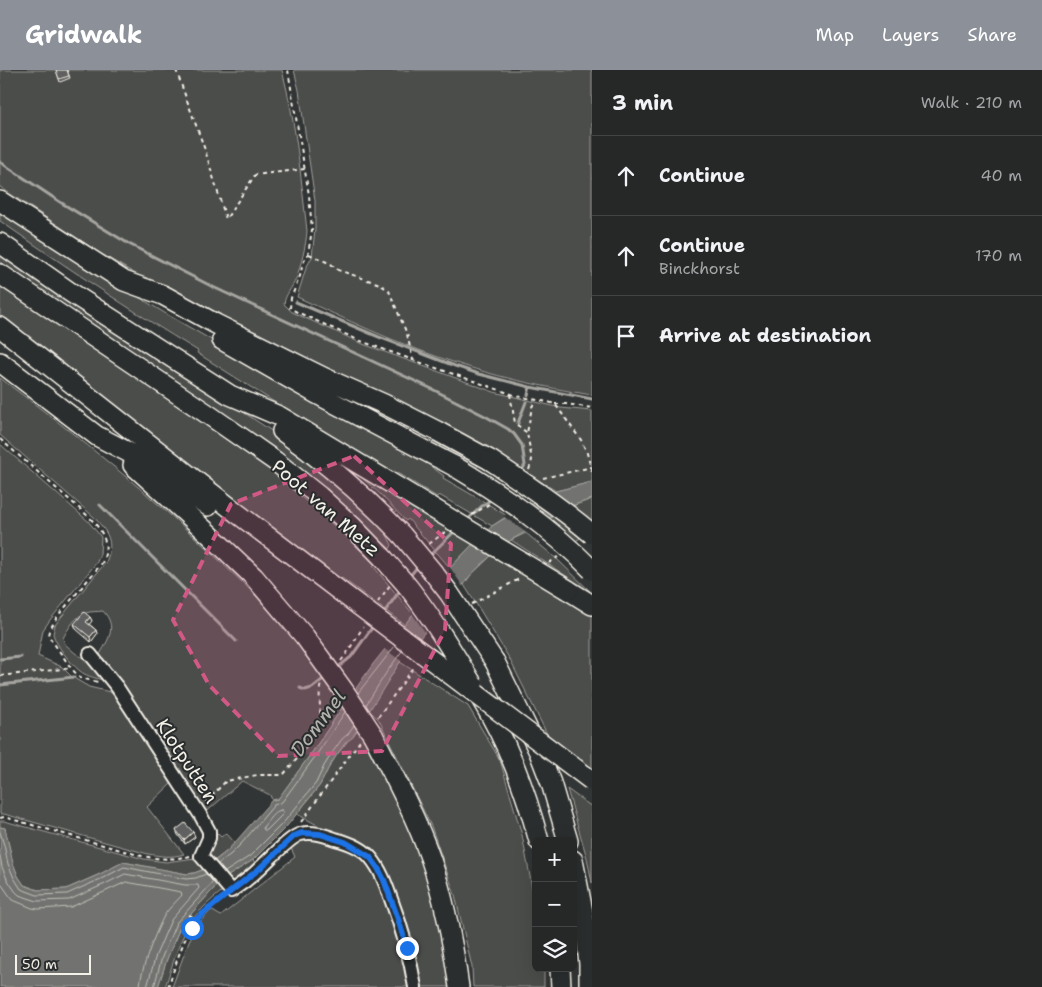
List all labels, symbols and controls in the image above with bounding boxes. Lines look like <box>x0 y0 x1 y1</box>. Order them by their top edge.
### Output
text: Gridwalk <box>25 19 142 51</box>
text: Map <box>816 23 854 47</box>
text: Layers <box>882 23 939 47</box>
text: Share <box>967 23 1017 47</box>
text: 3 min <box>612 89 673 117</box>
text: Walk · 210 m <box>921 92 1022 113</box>
icon: ahead <box>612 162 640 190</box>
text: Continue <box>659 163 745 188</box>
text: 40 m <box>980 165 1022 186</box>
text: Continue <box>659 233 745 258</box>
icon: ahead <box>612 242 640 270</box>
text: 170 m <box>975 245 1022 266</box>
text: Binckhorst <box>659 258 740 279</box>
icon: arrive <box>612 322 640 350</box>
text: Arrive at destination <box>659 323 871 348</box>
street label: Poot van Metz <box>266 454 386 562</box>
water label: Dommel <box>284 684 352 762</box>
street label: Klotputten <box>150 714 224 808</box>
map controls <box>532 837 577 972</box>
button: + <box>532 837 577 882</box>
button: − <box>532 882 577 927</box>
route start <box>181 917 204 940</box>
button: layers <box>532 927 577 972</box>
route end <box>396 937 419 960</box>
scale bar <box>15 952 91 975</box>
text: 50 m <box>22 955 57 973</box>

